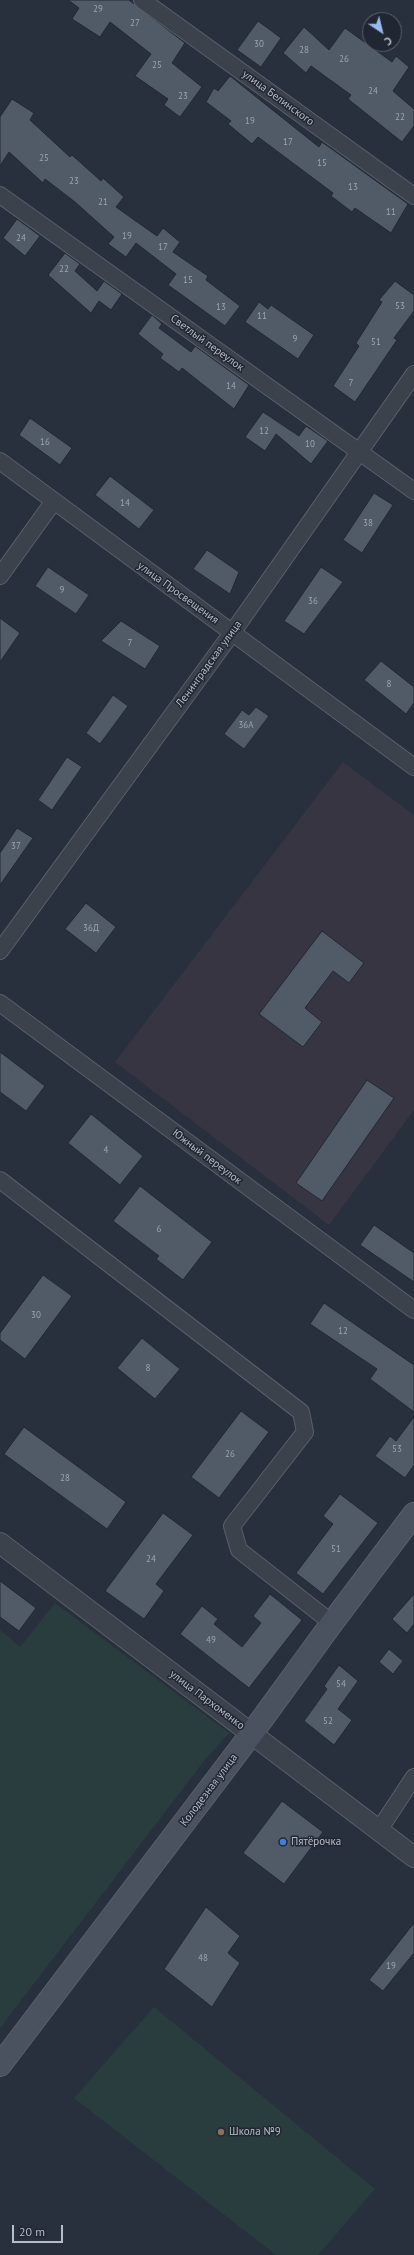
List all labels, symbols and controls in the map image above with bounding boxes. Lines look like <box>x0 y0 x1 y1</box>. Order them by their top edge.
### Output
house number: 29 <box>93 4 103 14</box>
north arrow <box>362 12 402 52</box>
house number: 27 <box>130 18 140 28</box>
text: С <box>382 34 395 49</box>
house number: 30 <box>254 39 264 49</box>
house number: 28 <box>299 45 309 55</box>
house number: 26 <box>339 54 349 64</box>
house number: 25 <box>152 60 162 70</box>
street label: улица Белинского <box>240 68 316 128</box>
house number: 24 <box>368 86 378 96</box>
house number: 23 <box>178 91 188 101</box>
house number: 22 <box>395 112 405 122</box>
house number: 19 <box>245 116 255 126</box>
house number: 17 <box>283 137 293 147</box>
house number: 25 <box>39 153 49 163</box>
house number: 15 <box>317 158 327 168</box>
house number: 23 <box>69 176 79 186</box>
house number: 13 <box>348 182 358 192</box>
house number: 21 <box>98 197 108 207</box>
house number: 11 <box>386 207 396 217</box>
house number: 19 <box>122 231 132 241</box>
house number: 24 <box>16 233 26 243</box>
house number: 17 <box>158 242 168 252</box>
house number: 22 <box>59 264 69 274</box>
house number: 15 <box>183 275 193 285</box>
house number: 53 <box>395 301 405 311</box>
house number: 13 <box>216 302 226 312</box>
house number: 11 <box>257 311 267 321</box>
street label: Светлый переулок <box>168 312 246 374</box>
house number: 9 <box>293 334 297 344</box>
house number: 51 <box>371 337 381 347</box>
house number: 7 <box>349 378 353 388</box>
house number: 14 <box>226 381 236 391</box>
house number: 12 <box>259 426 269 436</box>
house number: 16 <box>40 437 50 447</box>
house number: 10 <box>305 439 315 449</box>
house number: 14 <box>120 498 130 508</box>
house number: 38 <box>363 518 373 528</box>
street label: улица Просвещения <box>135 559 221 627</box>
house number: 9 <box>60 585 64 595</box>
house number: 36 <box>308 596 318 606</box>
street label: Ленинградская улица <box>173 618 245 710</box>
house number: 7 <box>128 638 132 648</box>
house number: 8 <box>387 679 391 689</box>
house number: 36А <box>238 720 254 730</box>
house number: 37 <box>11 841 21 851</box>
house number: 36Д <box>83 923 99 933</box>
street label: Южный переулок <box>170 1127 244 1187</box>
house number: 4 <box>104 1145 108 1155</box>
house number: 6 <box>157 1224 161 1234</box>
house number: 30 <box>31 1310 41 1320</box>
house number: 12 <box>338 1326 348 1336</box>
house number: 8 <box>146 1363 150 1373</box>
house number: 53 <box>392 1444 402 1454</box>
house number: 26 <box>225 1449 235 1459</box>
house number: 28 <box>60 1473 70 1483</box>
house number: 51 <box>331 1544 341 1554</box>
house number: 24 <box>146 1554 156 1564</box>
house number: 49 <box>206 1635 216 1645</box>
street label: улица Пархоменко <box>167 1668 247 1732</box>
house number: 54 <box>336 1679 346 1689</box>
house number: 52 <box>323 1716 333 1726</box>
street label: Колодезная улица <box>178 1751 240 1829</box>
place label: Пятёрочка <box>291 1835 341 1849</box>
marker: Пятёрочка <box>278 1837 288 1847</box>
house number: 48 <box>198 1953 208 1963</box>
house number: 19 <box>386 1961 396 1971</box>
place label: Школа №9 <box>229 2125 281 2139</box>
marker: Школа №9 <box>216 2127 226 2137</box>
scale bar <box>14 2217 65 2243</box>
text: 20 m <box>19 2224 45 2239</box>

